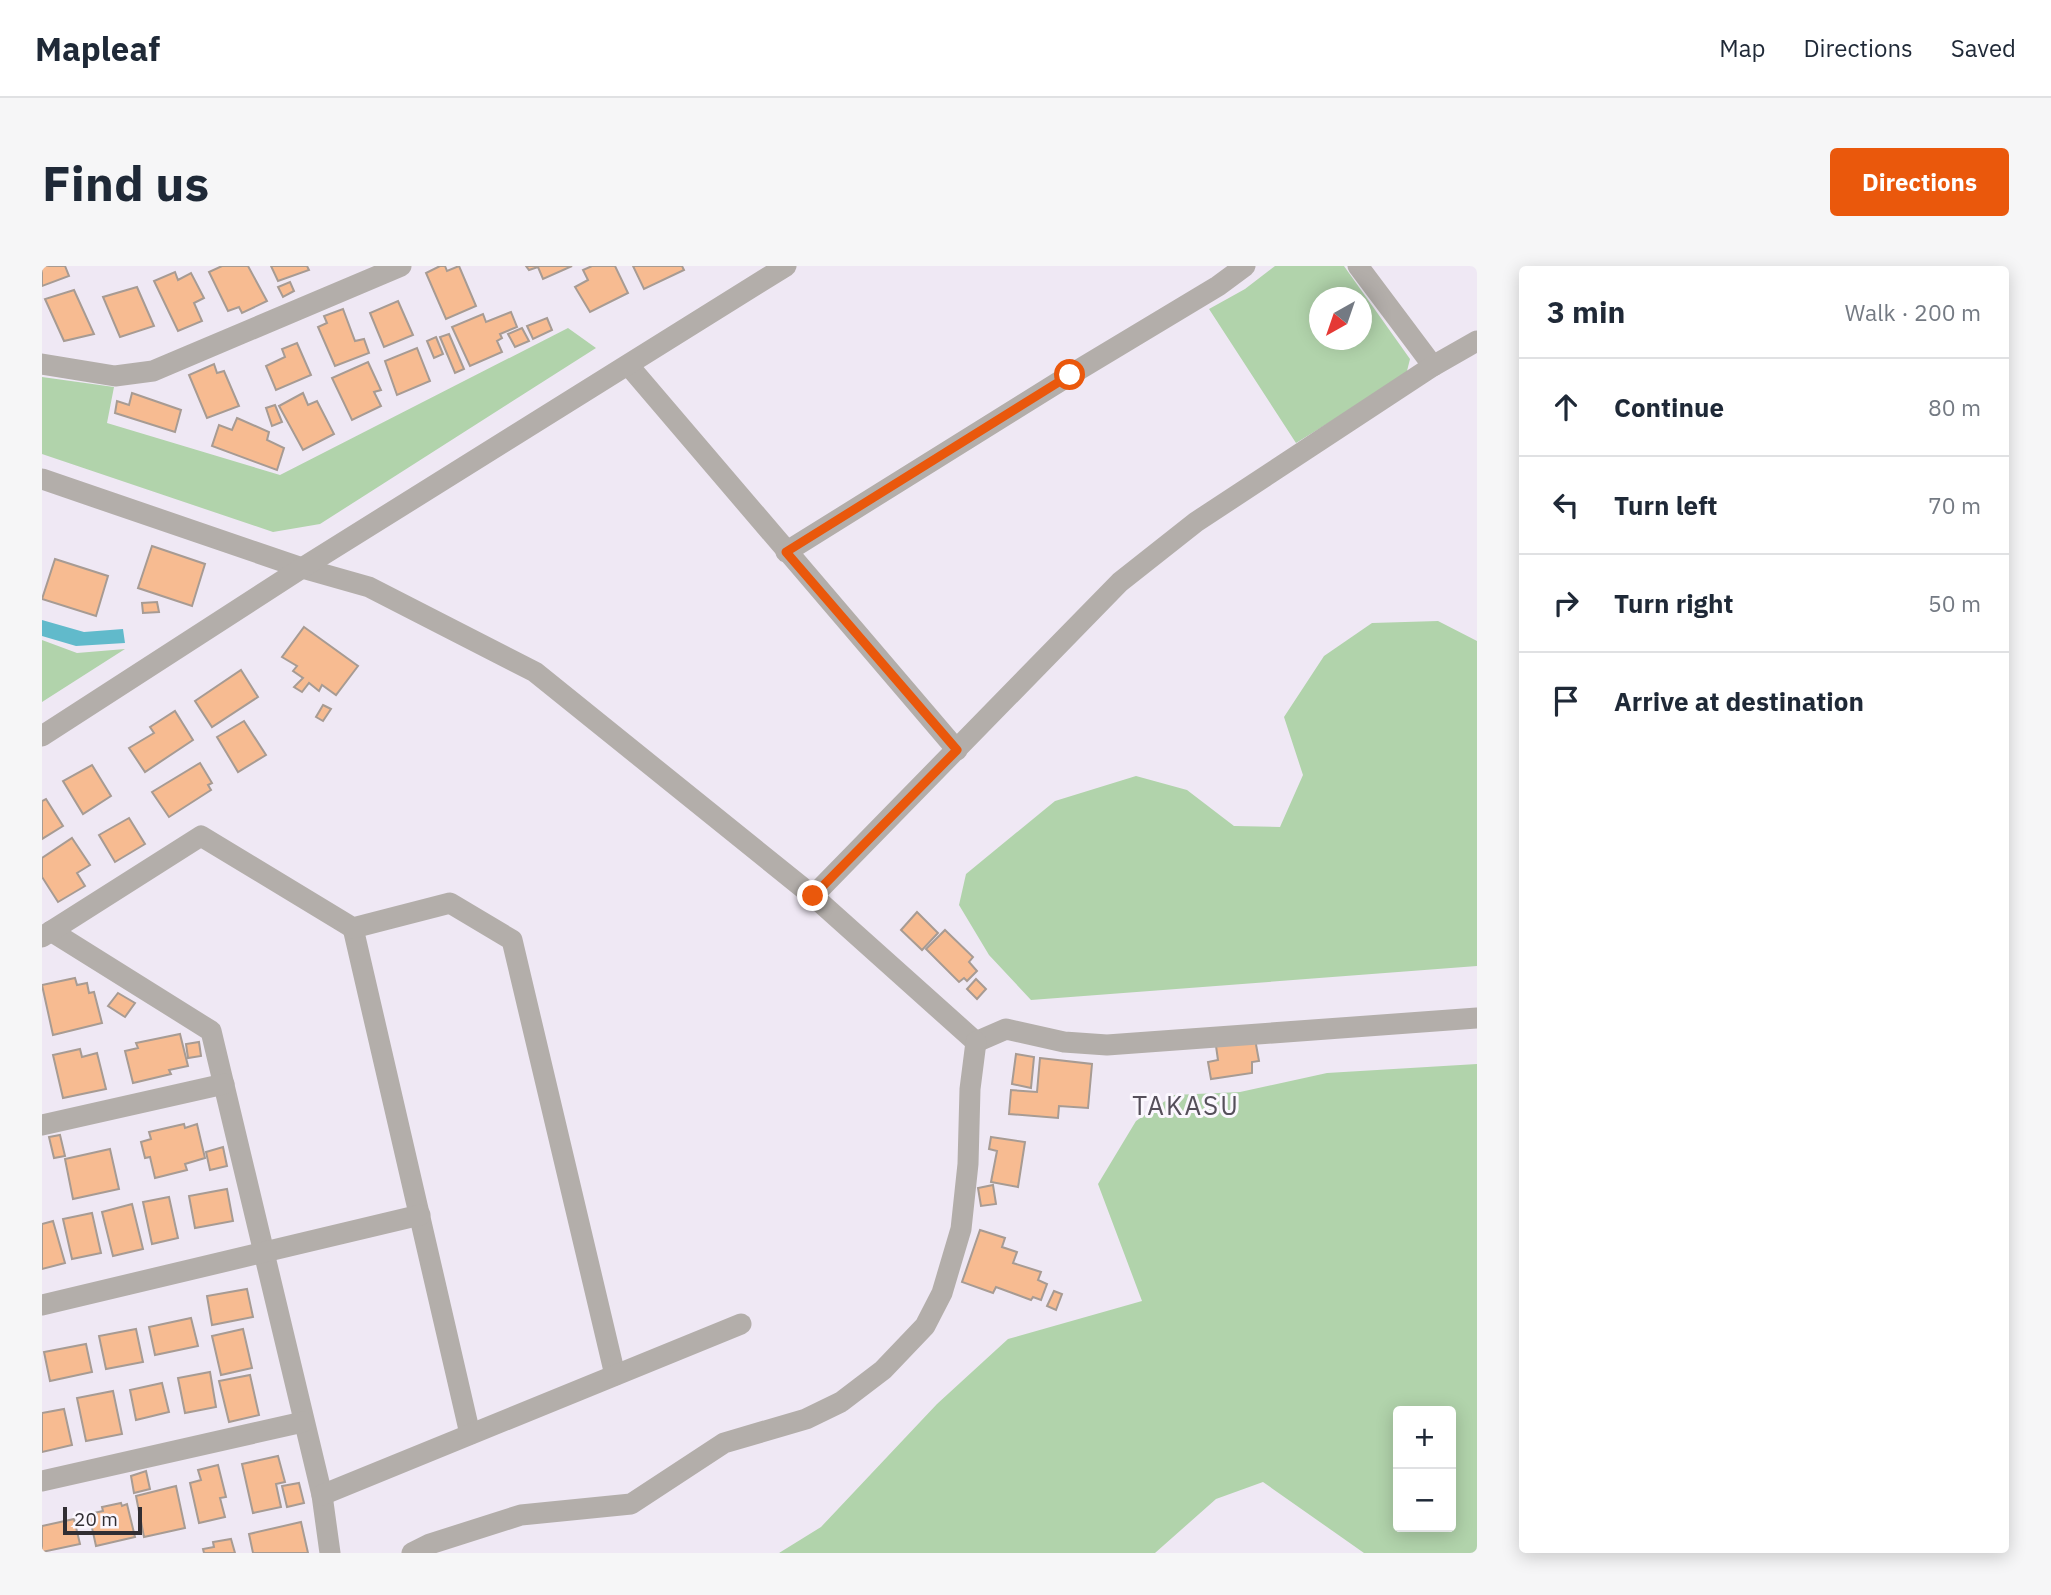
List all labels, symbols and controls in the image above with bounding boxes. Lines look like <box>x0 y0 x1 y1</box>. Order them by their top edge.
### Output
text: Mapleaf <box>35 27 160 70</box>
text: Map <box>1719 32 1765 64</box>
text: Directions <box>1803 32 1913 64</box>
text: Saved <box>1951 32 2016 64</box>
button: Directions <box>1830 148 2009 216</box>
text: Find us <box>42 151 209 214</box>
north arrow <box>1309 287 1372 350</box>
text: 3 min <box>1547 292 1625 331</box>
text: Walk · 200 m <box>1845 297 1981 327</box>
route start <box>1054 359 1085 390</box>
icon: ahead <box>1547 388 1585 426</box>
text: Continue <box>1614 390 1724 424</box>
text: 80 m <box>1928 392 1981 422</box>
icon: left <box>1547 486 1585 524</box>
text: Turn left <box>1614 488 1717 522</box>
text: 70 m <box>1928 490 1981 520</box>
icon: right <box>1547 584 1585 622</box>
text: Turn right <box>1614 586 1733 620</box>
text: 50 m <box>1928 588 1981 618</box>
icon: arrive <box>1547 682 1585 720</box>
text: Arrive at destination <box>1614 684 1864 718</box>
route end <box>797 880 828 911</box>
district label: TAKASU <box>1132 1088 1240 1122</box>
map controls <box>1393 1406 1456 1532</box>
button: + <box>1393 1406 1456 1469</box>
button: − <box>1393 1469 1456 1532</box>
scale bar <box>63 1504 142 1536</box>
text: 20 m <box>74 1507 118 1531</box>

